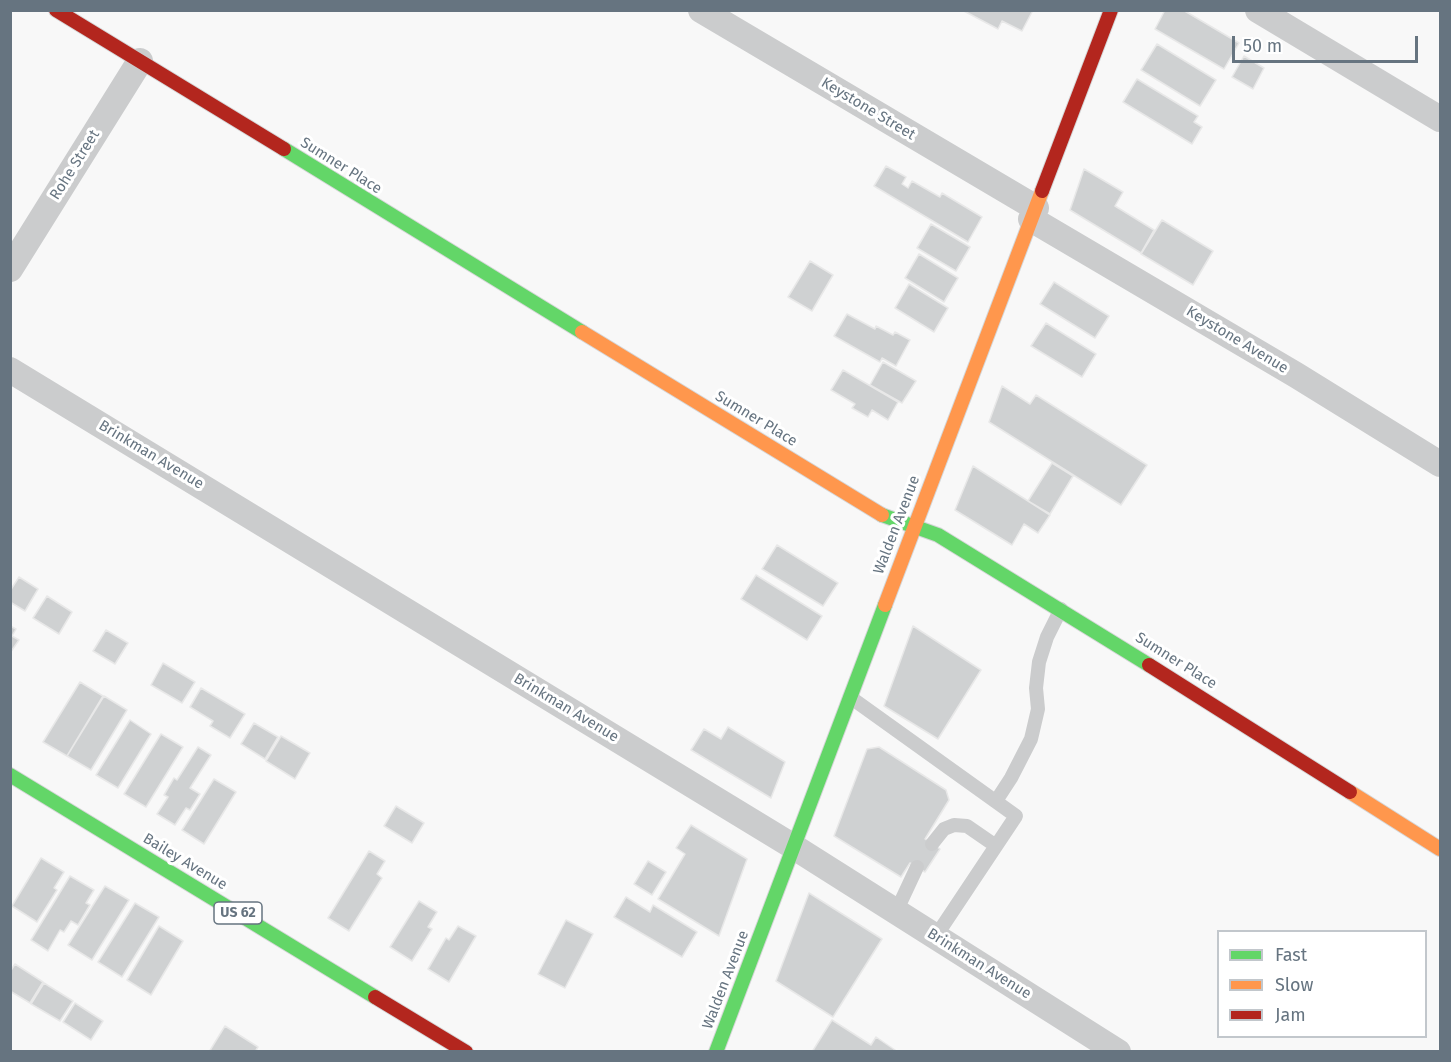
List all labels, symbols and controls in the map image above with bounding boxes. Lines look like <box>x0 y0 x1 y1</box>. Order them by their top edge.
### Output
scale bar <box>1235 24 1421 62</box>
text: 50 m <box>1243 35 1282 57</box>
street label: Keystone Street <box>818 74 918 144</box>
street label: Rohe Street <box>46 127 104 203</box>
street label: Sumner Place <box>297 134 385 198</box>
street label: Keystone Avenue <box>1183 302 1291 378</box>
street label: Sumner Place <box>712 387 800 451</box>
street label: Brinkman Avenue <box>95 417 207 493</box>
street label: Walden Avenue <box>870 473 924 577</box>
street label: Sumner Place <box>1132 629 1220 693</box>
street label: Brinkman Avenue <box>510 670 622 746</box>
street label: Bailey Avenue <box>140 830 230 894</box>
road number: US 62 <box>214 902 262 924</box>
street label: Brinkman Avenue <box>924 925 1034 1003</box>
street label: Walden Avenue <box>699 928 753 1032</box>
legend <box>1217 930 1427 1038</box>
text: Fast <box>1275 944 1307 966</box>
text: Slow <box>1275 974 1313 996</box>
text: Jam <box>1275 1004 1306 1026</box>

